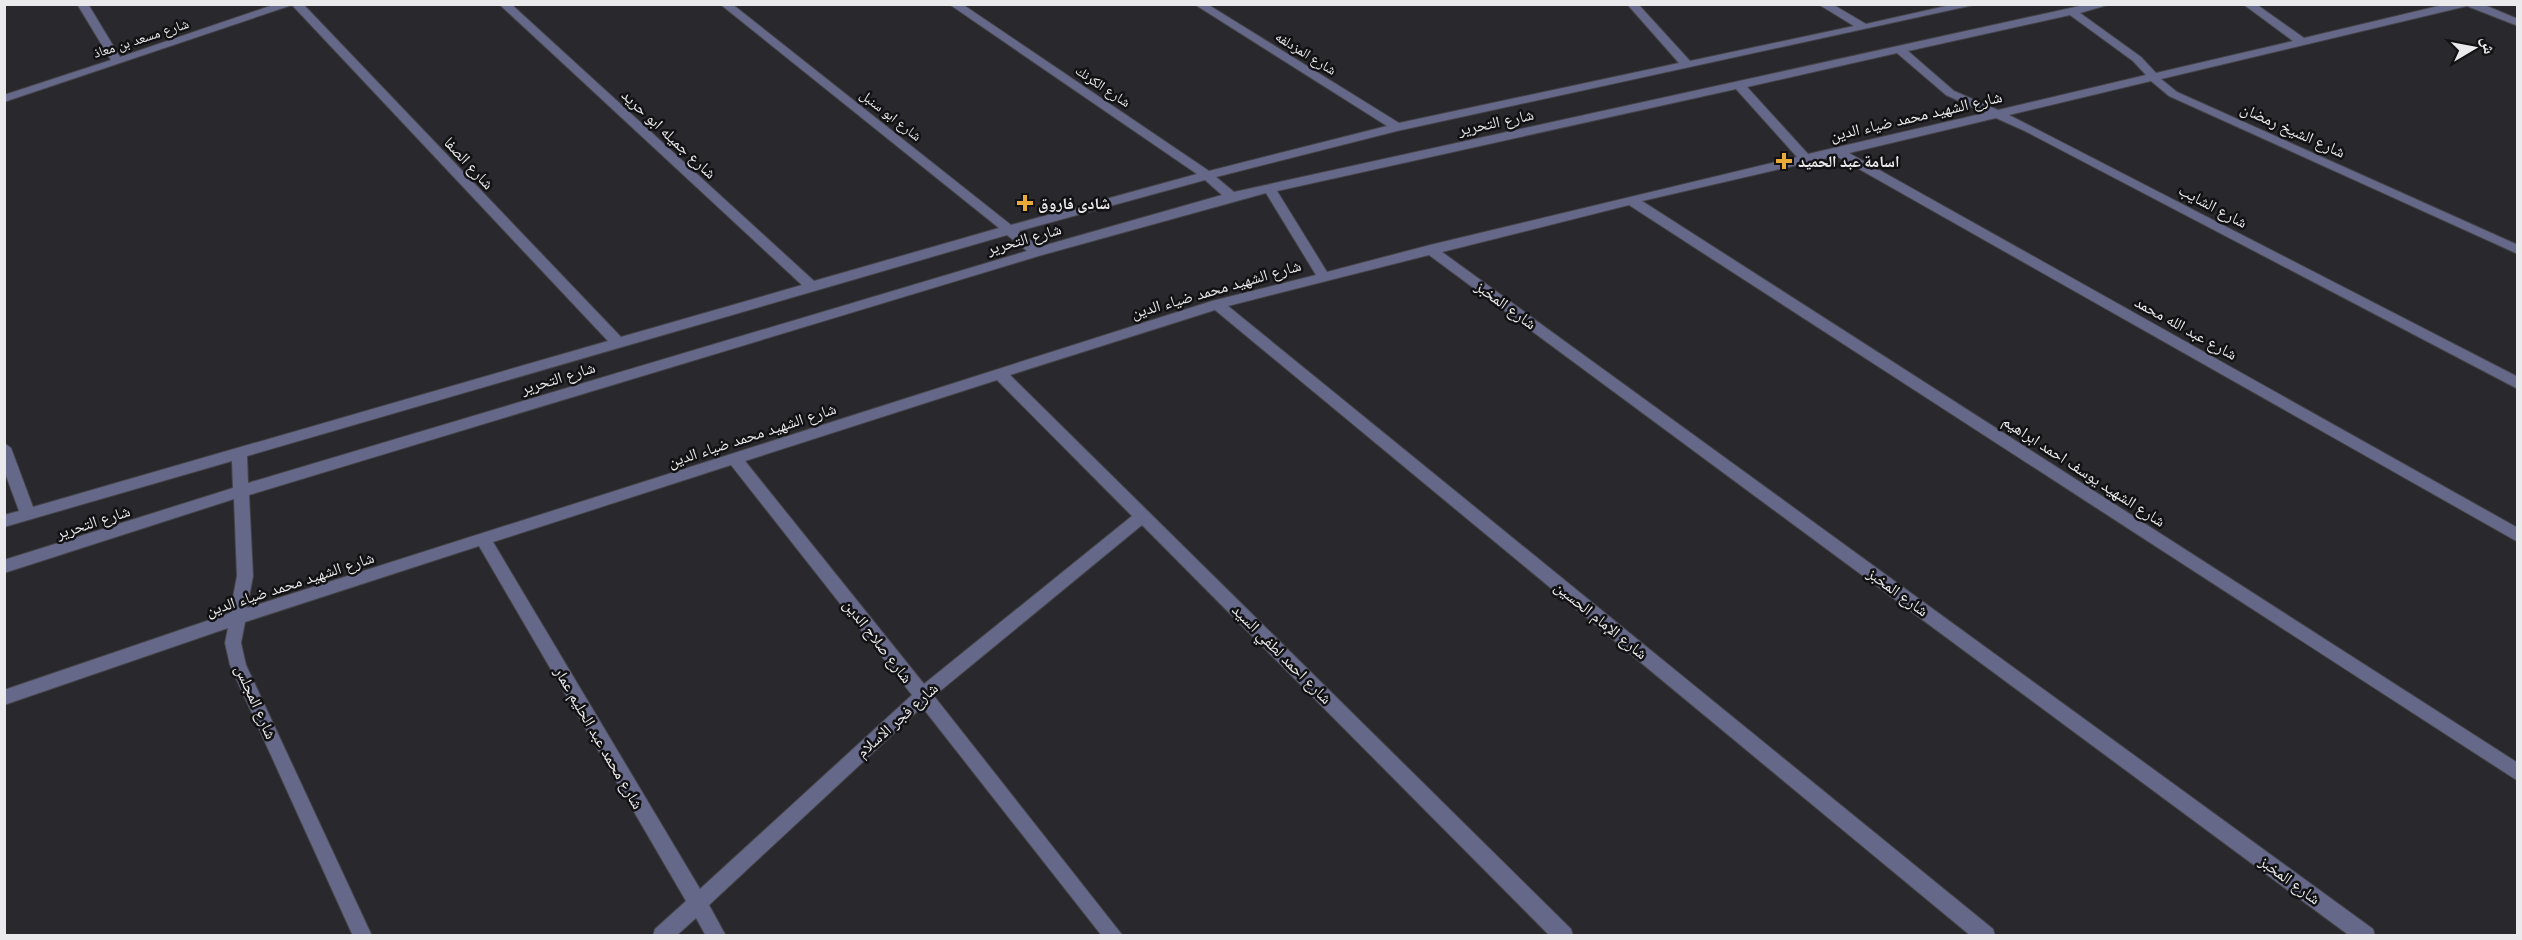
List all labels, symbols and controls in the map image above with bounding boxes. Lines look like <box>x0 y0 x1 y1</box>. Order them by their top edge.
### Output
street label: شارع مسعد بن معاذ <box>91 13 191 63</box>
north arrow <box>2444 18 2504 78</box>
street label: شارع المزدلفه <box>1272 26 1340 80</box>
text: ش <box>2475 35 2501 56</box>
street label: شارع الكرنك <box>1071 60 1135 112</box>
street label: شارع جميله ابو حريد <box>616 84 722 184</box>
street label: شارع ابو سنبل <box>856 84 926 146</box>
street label: شارع الشهيد محمد ضياء الدين <box>1828 85 2004 147</box>
street label: شارع الشيخ رمضان <box>2237 97 2349 163</box>
street label: شارع التحرير <box>1455 103 1536 141</box>
street label: شارع الصفا <box>439 132 499 194</box>
place label: اسامة عبد الحميد <box>1798 150 1900 173</box>
marker: اسامة عبد الحميد <box>1775 152 1793 170</box>
street label: شارع الشايب <box>2174 178 2252 234</box>
place label: شادى فاروق <box>1038 192 1110 215</box>
marker: شادى فاروق <box>1016 194 1034 212</box>
street label: شارع التحرير <box>983 217 1064 261</box>
street label: شارع الشهيد محمد ضياء الدين <box>1128 254 1304 324</box>
street label: شارع المخبز <box>1470 274 1541 335</box>
street label: شارع عبد الله محمد <box>2131 290 2241 366</box>
street label: شارع التحرير <box>517 356 598 401</box>
street label: شارع الشهيد محمد ضياء الدين <box>665 397 839 473</box>
street label: شارع الشهيد يوسف احمد ابراهيم <box>1998 410 2170 532</box>
street label: شارع التحرير <box>52 499 133 545</box>
street label: شارع الشهيد محمد ضياء الدين <box>203 546 377 622</box>
street label: شارع المخبز <box>1862 561 1933 622</box>
street label: شارع الإمام الحسين <box>1550 575 1652 665</box>
street label: شارع صلاح الدين <box>838 594 918 688</box>
street label: شارع احمد لطفي السيد <box>1226 599 1337 710</box>
street label: شارع المجلس <box>229 661 283 743</box>
street label: شارع محمد عبد الحليم عمار <box>548 662 649 813</box>
street label: شارع فجر الاسلام <box>851 677 943 763</box>
street label: شارع المخبز <box>2254 849 2325 910</box>

